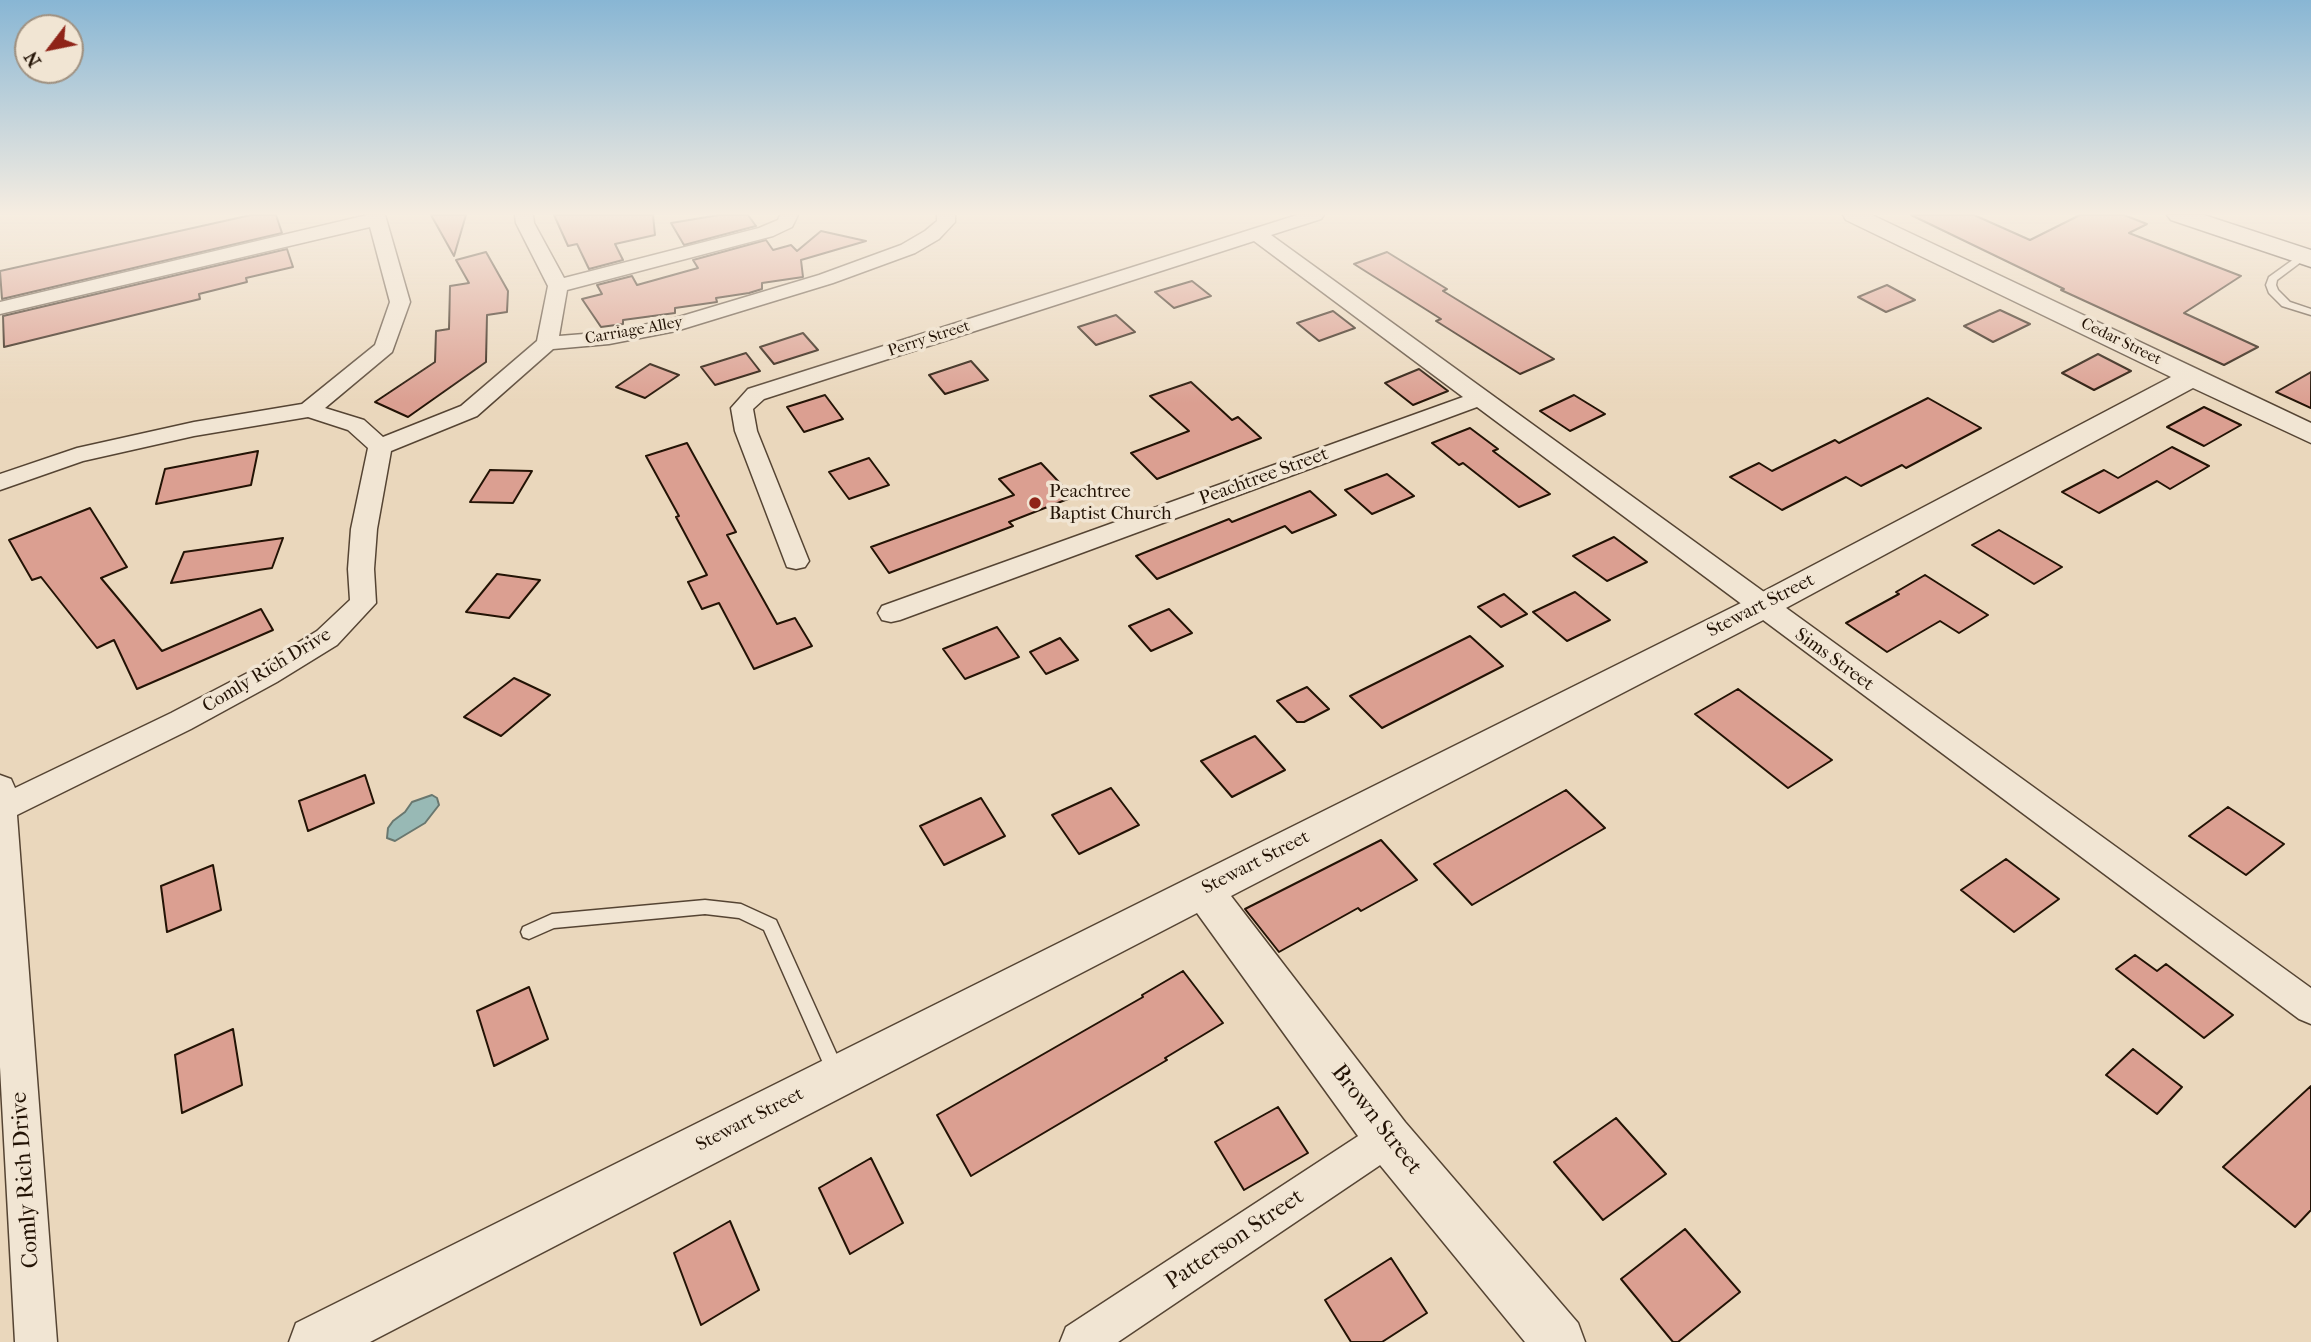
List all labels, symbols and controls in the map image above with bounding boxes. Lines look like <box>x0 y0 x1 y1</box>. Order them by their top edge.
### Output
north arrow <box>14 14 84 84</box>
text: N <box>20 47 46 71</box>
street label: Carriage Alley <box>584 313 684 349</box>
street label: Cedar Street <box>2078 314 2164 370</box>
street label: Perry Street <box>886 317 972 361</box>
street label: Peachtree Street <box>1196 443 1332 511</box>
place label: Peachtree Baptist Church <box>1049 481 1172 525</box>
marker: Peachtree Baptist Church <box>1027 495 1043 511</box>
street label: Stewart Street <box>1703 569 1819 643</box>
street label: Comly Rich Drive <box>199 624 335 718</box>
street label: Sims Street <box>1790 624 1878 696</box>
street label: Stewart Street <box>1198 826 1314 900</box>
street label: Brown Street <box>1325 1060 1427 1180</box>
street label: Stewart Street <box>692 1083 808 1157</box>
street label: Comly Rich Drive <box>6 1091 46 1269</box>
street label: Patterson Street <box>1161 1184 1309 1296</box>

